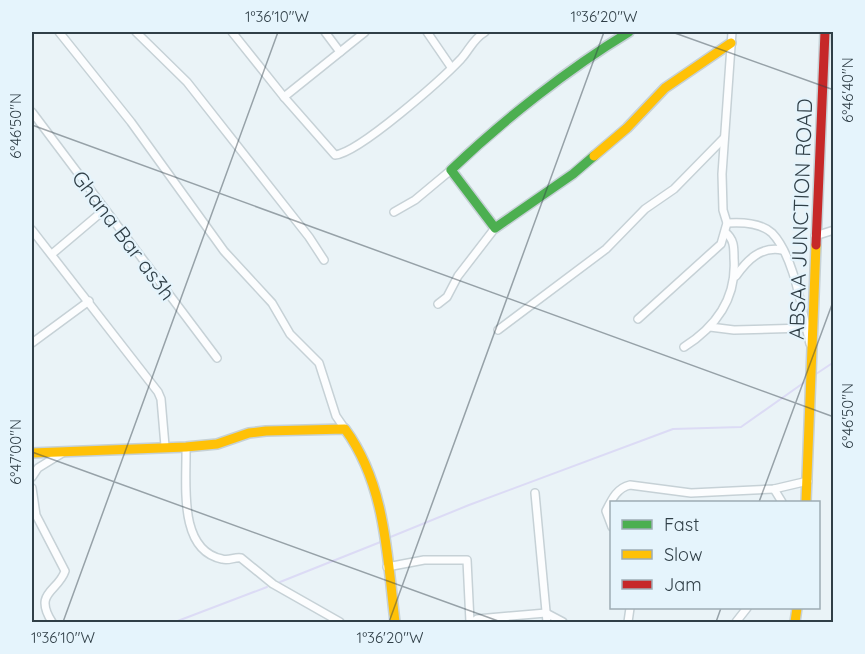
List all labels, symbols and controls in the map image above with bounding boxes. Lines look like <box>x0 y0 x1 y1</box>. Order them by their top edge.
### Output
text: 1°36'10"W <box>245 7 310 26</box>
text: 1°36'20"W <box>571 7 638 26</box>
text: 6°46'40"N <box>838 57 857 123</box>
text: 6°46'50"N <box>6 93 25 159</box>
street label: ABSAA JUNCTION ROAD <box>783 98 817 340</box>
street label: Ghana Bar as3h <box>67 165 181 305</box>
text: 6°46'50"N <box>838 383 857 449</box>
text: 6°47'00"N <box>6 419 25 485</box>
legend <box>610 501 820 609</box>
text: Fast <box>664 513 699 536</box>
text: Slow <box>664 543 702 566</box>
text: Jam <box>664 573 702 596</box>
text: 1°36'10"W <box>31 628 96 647</box>
text: 1°36'20"W <box>357 628 424 647</box>

